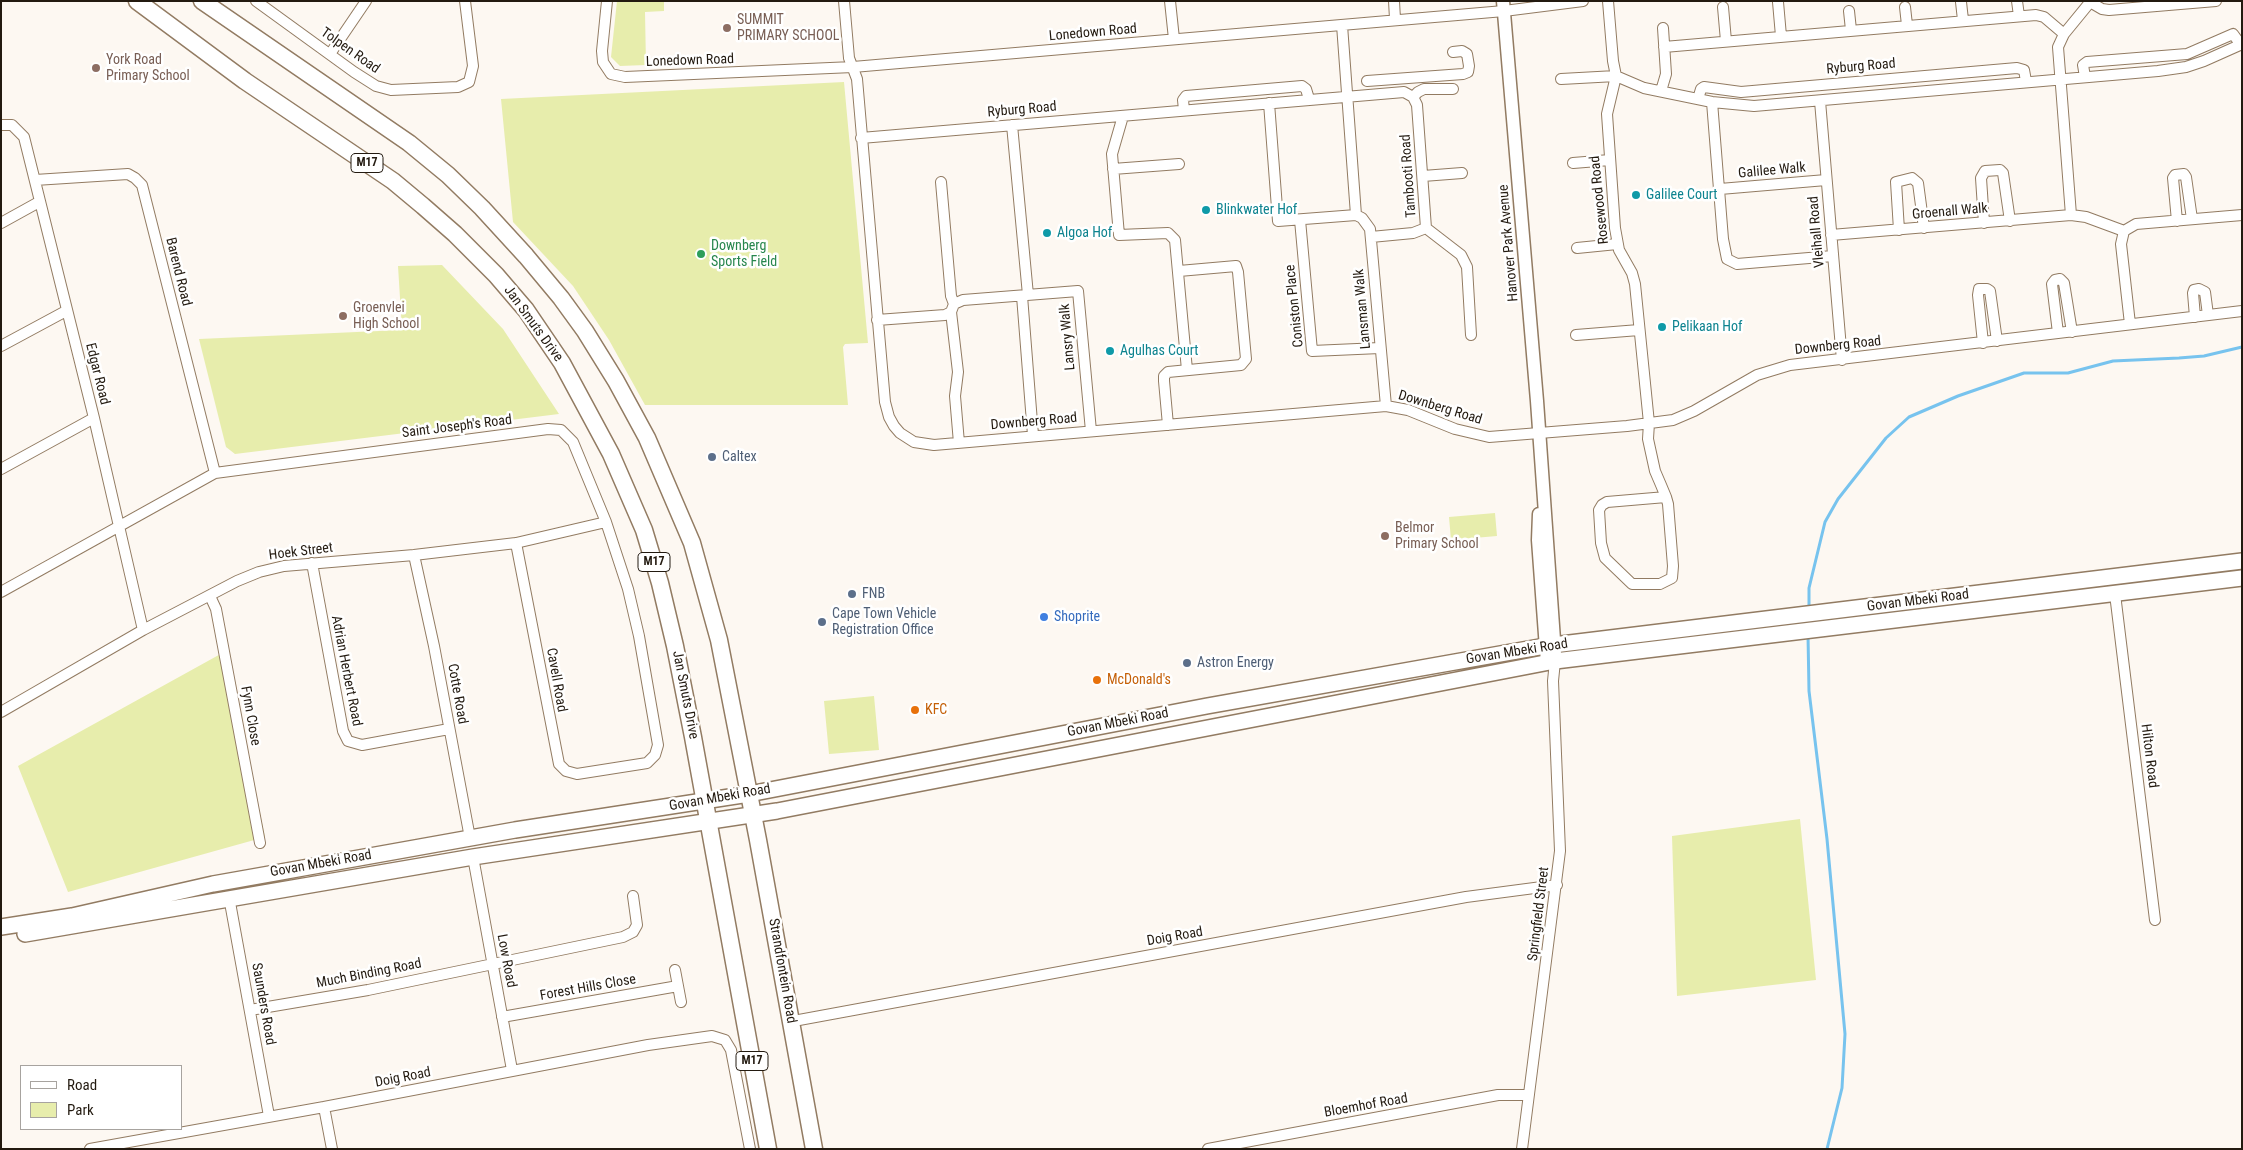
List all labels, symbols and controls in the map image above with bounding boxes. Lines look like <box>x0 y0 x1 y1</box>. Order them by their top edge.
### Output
place label: SUMMIT PRIMARY SCHOOL <box>737 12 839 44</box>
street label: Lonedown Road <box>1048 21 1138 45</box>
marker: SUMMIT PRIMARY SCHOOL <box>721 22 733 34</box>
street label: Tolpen Road <box>317 24 383 78</box>
street label: Lonedown Road <box>646 51 734 71</box>
place label: York Road Primary School <box>106 52 190 84</box>
street label: Ryburg Road <box>1826 56 1896 78</box>
marker: York Road Primary School <box>90 62 102 74</box>
street label: Ryburg Road <box>987 99 1057 121</box>
street label: Tambooti Road <box>1398 134 1420 218</box>
road number: M17 <box>351 154 383 172</box>
street label: Rosewood Road <box>1587 155 1613 245</box>
street label: Galilee Walk <box>1738 160 1806 182</box>
street label: Hanover Park Avenue <box>1496 184 1522 302</box>
place label: Galilee Court <box>1646 187 1717 203</box>
marker: Galilee Court <box>1630 189 1642 201</box>
street label: Vleihall Road <box>1805 195 1829 269</box>
street label: Groenall Walk <box>1912 200 1988 224</box>
place label: Blinkwater Hof <box>1216 202 1297 218</box>
marker: Blinkwater Hof <box>1200 204 1212 216</box>
place label: Algoa Hof <box>1057 225 1112 241</box>
marker: Algoa Hof <box>1041 227 1053 239</box>
street label: Barend Road <box>161 236 195 308</box>
place label: Downberg Sports Field <box>711 238 777 270</box>
marker: Downberg Sports Field <box>695 248 707 260</box>
street label: Coniston Place <box>1282 264 1308 348</box>
street label: Lansman Walk <box>1351 268 1375 350</box>
street label: Jan Smuts Drive <box>500 283 566 365</box>
place label: Groenvlei High School <box>353 300 420 332</box>
street label: Lansry Walk <box>1057 303 1079 371</box>
marker: Groenvlei High School <box>337 310 349 322</box>
place label: Pelikaan Hof <box>1672 319 1743 335</box>
marker: Pelikaan Hof <box>1656 321 1668 333</box>
street label: Downberg Road <box>1794 333 1882 359</box>
street label: Edgar Road <box>81 341 113 407</box>
place label: Agulhas Court <box>1120 343 1199 359</box>
marker: Agulhas Court <box>1104 345 1116 357</box>
street label: Downberg Road <box>1396 387 1484 429</box>
street label: Downberg Road <box>990 410 1078 434</box>
street label: Saint Joseph's Road <box>401 412 513 442</box>
place label: Caltex <box>722 449 757 465</box>
marker: Caltex <box>706 451 718 463</box>
place label: Belmor Primary School <box>1395 520 1479 552</box>
marker: Belmor Primary School <box>1379 530 1391 542</box>
street label: Hoek Street <box>268 540 334 564</box>
road number: M17 <box>638 552 670 572</box>
place label: FNB <box>862 586 885 602</box>
street label: Govan Mbeki Road <box>1866 586 1970 616</box>
marker: FNB <box>846 588 858 600</box>
place label: Cape Town Vehicle Registration Office <box>832 606 936 638</box>
place label: Shoprite <box>1054 609 1100 625</box>
marker: Shoprite <box>1038 611 1050 623</box>
street label: Adrian Herbert Road <box>327 614 365 728</box>
marker: Cape Town Vehicle Registration Office <box>816 616 828 628</box>
street label: Govan Mbeki Road <box>1465 636 1569 668</box>
street label: Cavell Road <box>542 647 570 713</box>
street label: Jan Smuts Drive <box>668 649 702 741</box>
place label: Astron Energy <box>1197 655 1274 671</box>
marker: Astron Energy <box>1181 657 1193 669</box>
street label: Cotte Road <box>443 662 471 726</box>
place label: McDonald's <box>1107 672 1171 688</box>
marker: McDonald's <box>1091 674 1103 686</box>
street label: Fynn Close <box>236 685 264 747</box>
place label: KFC <box>925 702 947 718</box>
marker: KFC <box>909 704 921 716</box>
street label: Govan Mbeki Road <box>1066 705 1170 741</box>
street label: Hilton Road <box>2137 723 2161 789</box>
street label: Govan Mbeki Road <box>668 781 772 815</box>
street label: Govan Mbeki Road <box>269 847 373 881</box>
street label: Springfield Street <box>1525 866 1553 962</box>
street label: Strandfontein Road <box>765 917 799 1025</box>
street label: Doig Road <box>1146 924 1204 950</box>
street label: Low Road <box>493 933 519 989</box>
street label: Much Binding Road <box>315 956 423 992</box>
street label: Saunders Road <box>248 962 278 1046</box>
street label: Forest Hills Close <box>539 971 637 1005</box>
road number: M17 <box>736 1052 768 1070</box>
street label: Doig Road <box>374 1064 432 1092</box>
legend <box>20 1065 182 1130</box>
text: Road <box>67 1076 97 1094</box>
street label: Bloemhof Road <box>1323 1090 1409 1122</box>
text: Park <box>67 1101 94 1119</box>

